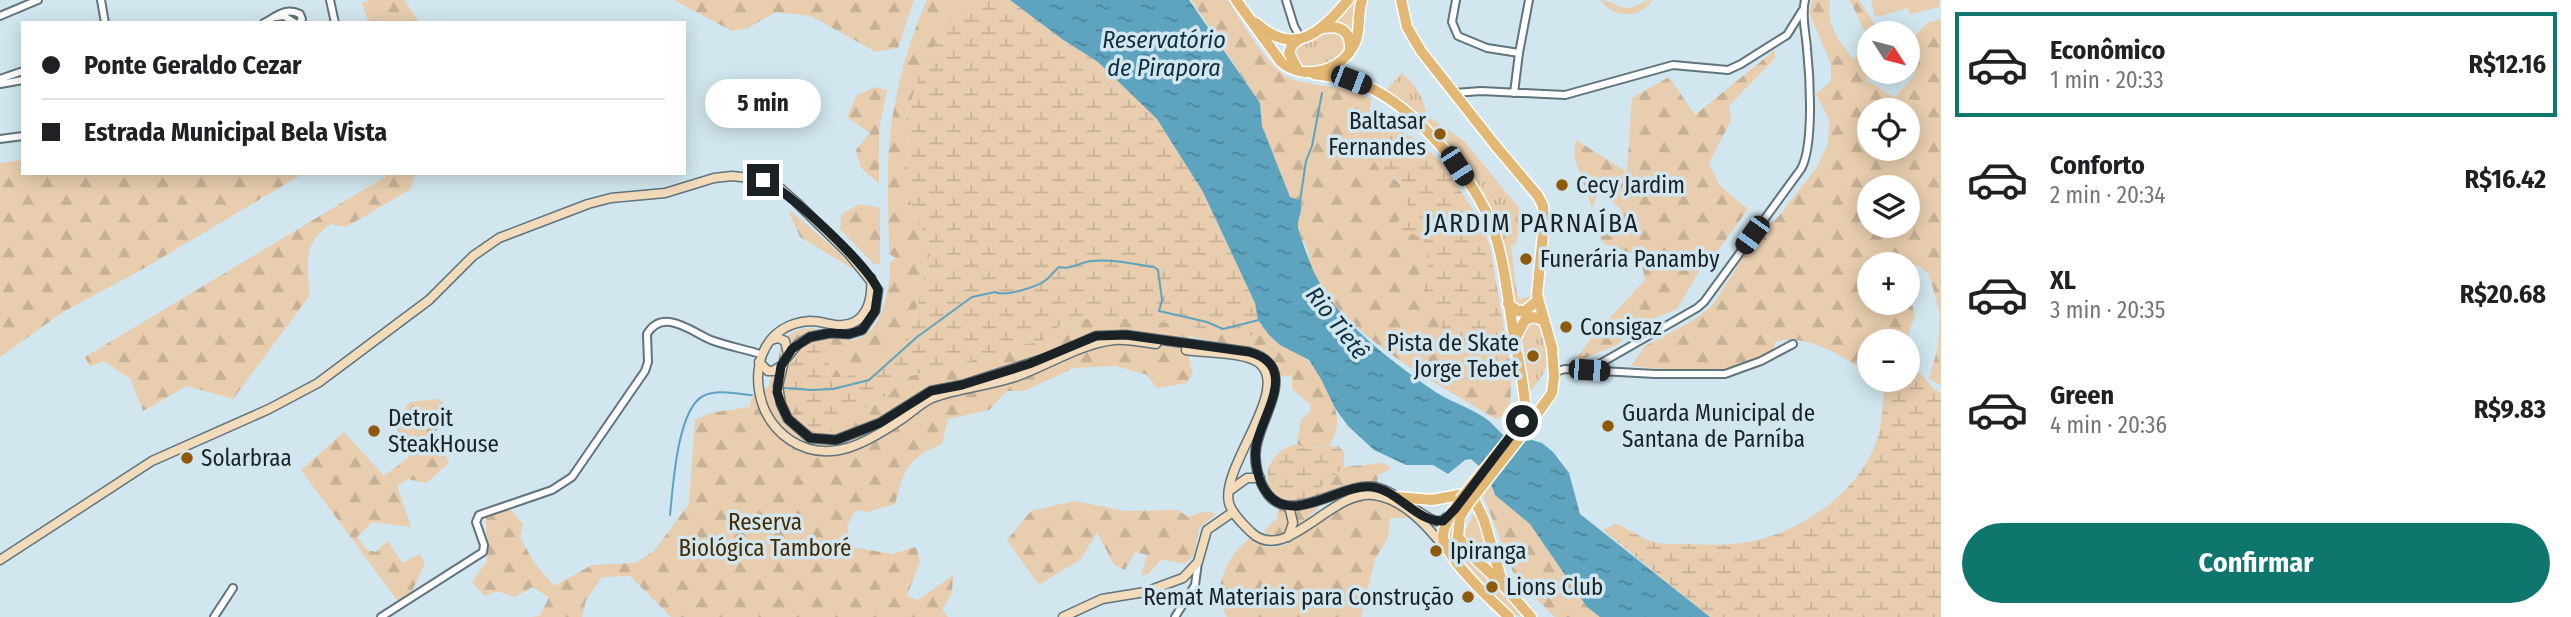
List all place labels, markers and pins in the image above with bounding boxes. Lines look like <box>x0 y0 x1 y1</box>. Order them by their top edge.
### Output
place label: Baltasar Fernandes <box>1328 107 1426 161</box>
marker: Baltasar Fernandes <box>1432 126 1448 142</box>
place label: Cecy Jardim <box>1576 171 1685 199</box>
marker: Cecy Jardim <box>1554 177 1570 193</box>
place label: Funerária Panamby <box>1540 245 1720 273</box>
marker: Funerária Panamby <box>1518 251 1534 267</box>
place label: Consigaz <box>1580 313 1662 341</box>
marker: Consigaz <box>1558 319 1574 335</box>
place label: Pista de Skate Jorge Tebet <box>1387 329 1519 383</box>
marker: Pista de Skate Jorge Tebet <box>1525 348 1541 364</box>
place label: Guarda Municipal de Santana de Parníba <box>1622 399 1815 453</box>
place label: Detroit SteakHouse <box>388 404 499 458</box>
marker: Guarda Municipal de Santana de Parníba <box>1600 418 1616 434</box>
marker: Detroit SteakHouse <box>366 423 382 439</box>
place label: Solarbraa <box>201 444 292 472</box>
marker: Solarbraa <box>179 450 195 466</box>
place label: Ipiranga <box>1450 537 1526 565</box>
marker: Ipiranga <box>1428 543 1444 559</box>
place label: Lions Club <box>1506 573 1603 601</box>
marker: Lions Club <box>1484 579 1500 595</box>
place label: Remat Materiais para Construção <box>1143 583 1454 611</box>
marker: Remat Materiais para Construção <box>1460 589 1476 605</box>

